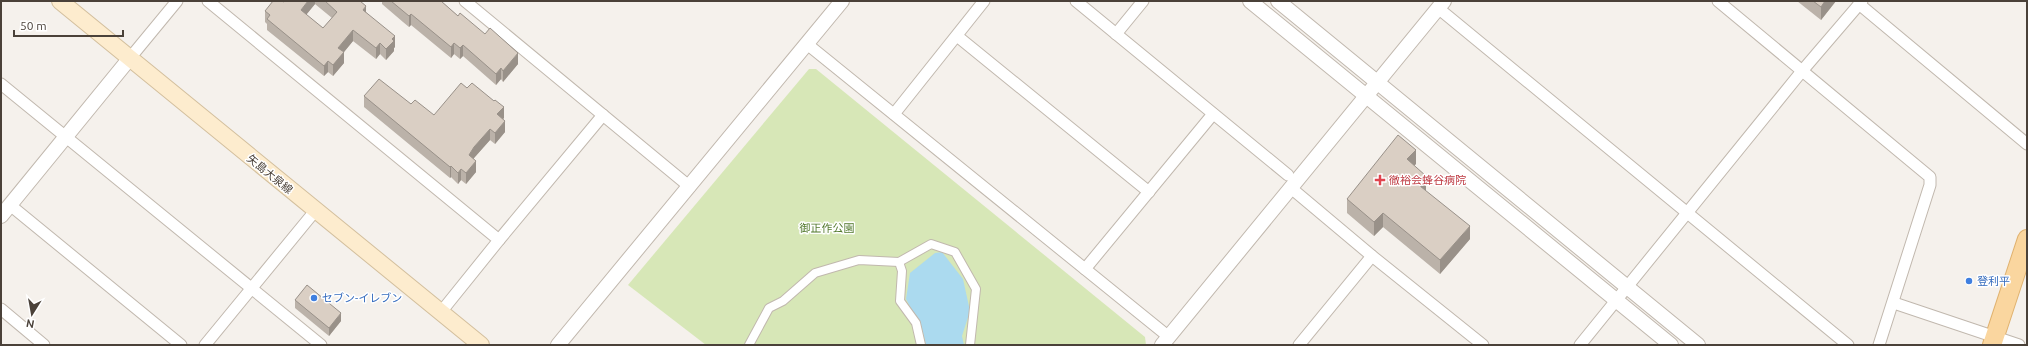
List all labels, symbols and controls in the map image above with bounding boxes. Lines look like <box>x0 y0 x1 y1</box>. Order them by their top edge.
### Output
scale bar <box>14 12 123 38</box>
text: 50 m <box>20 19 47 32</box>
street label: 矢島大泉線 <box>245 152 295 196</box>
marker: 徹裕会蜂谷病院 <box>1374 174 1386 186</box>
place label: 徹裕会蜂谷病院 <box>1389 174 1466 186</box>
park label: 御正作公園 <box>799 222 855 234</box>
place label: 登利平 <box>1977 275 2010 287</box>
marker: 登利平 <box>1964 276 1974 286</box>
place label: セブン-イレブン <box>322 292 402 304</box>
marker: セブン-イレブン <box>309 293 319 303</box>
north arrow <box>12 294 52 334</box>
text: N <box>25 317 35 330</box>

